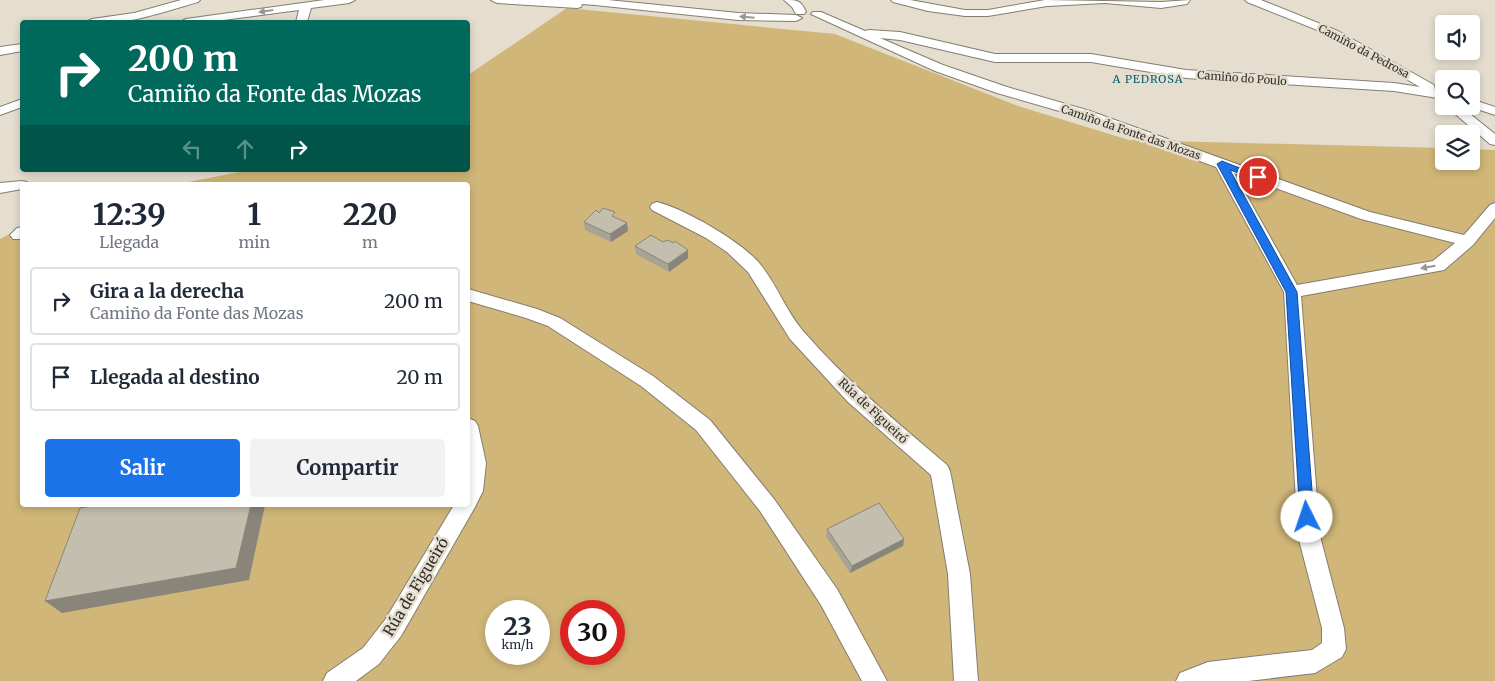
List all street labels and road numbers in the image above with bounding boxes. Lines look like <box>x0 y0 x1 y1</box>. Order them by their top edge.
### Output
street label: Camiño da Pedrosa <box>1316 21 1412 81</box>
street label: Camiño do Poulo <box>1197 68 1288 88</box>
street label: Camiño da Fonte das Mozas <box>1059 101 1203 163</box>
street label: Rúa de Figueiró <box>836 375 911 447</box>
street label: Rúa de Figueiró <box>379 534 453 639</box>

